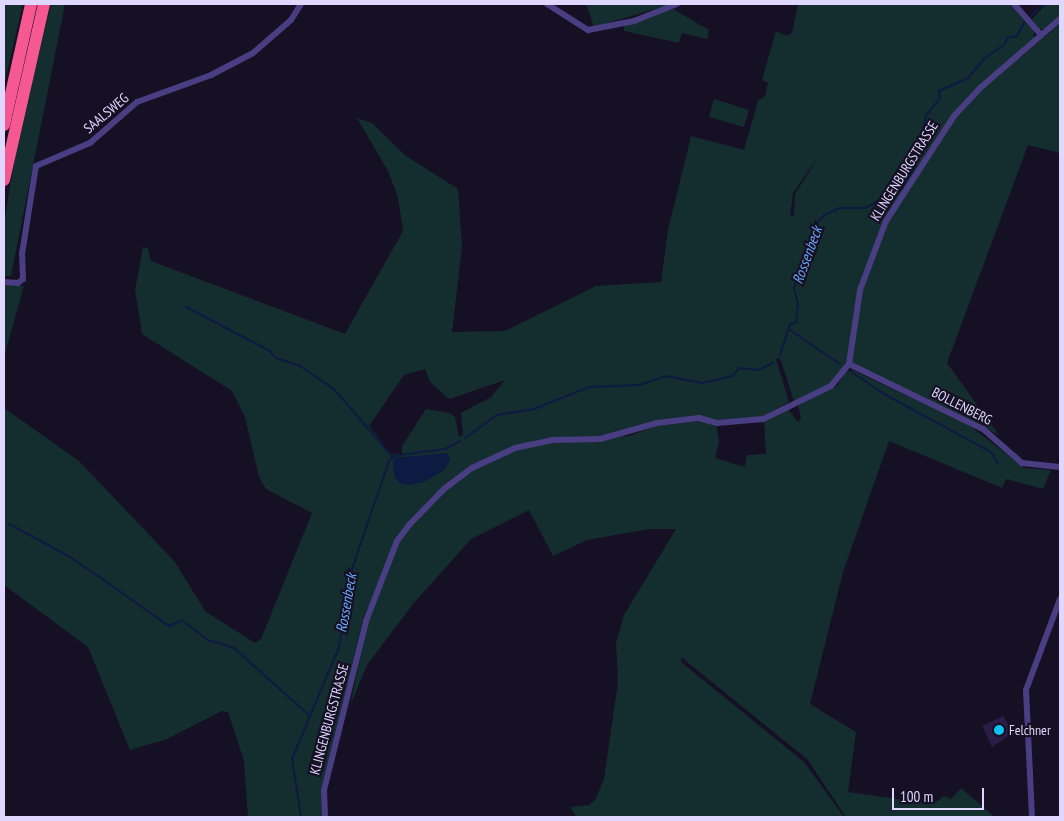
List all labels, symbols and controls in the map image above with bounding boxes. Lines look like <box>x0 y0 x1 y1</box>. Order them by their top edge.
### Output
street label: SAALSWEG <box>80 89 132 137</box>
street label: KLINGENBURGSTRASSE <box>867 118 941 224</box>
water label: Rossenbeck <box>788 224 826 286</box>
street label: BOLLENBERG <box>929 384 995 428</box>
water label: Rossenbeck <box>332 572 360 634</box>
street label: KLINGENBURGSTRASSE <box>306 662 352 776</box>
place label: Felchner <box>1009 722 1051 738</box>
marker: Felchner <box>993 724 1005 736</box>
scale bar <box>894 778 986 810</box>
text: 100 m <box>900 787 933 806</box>

